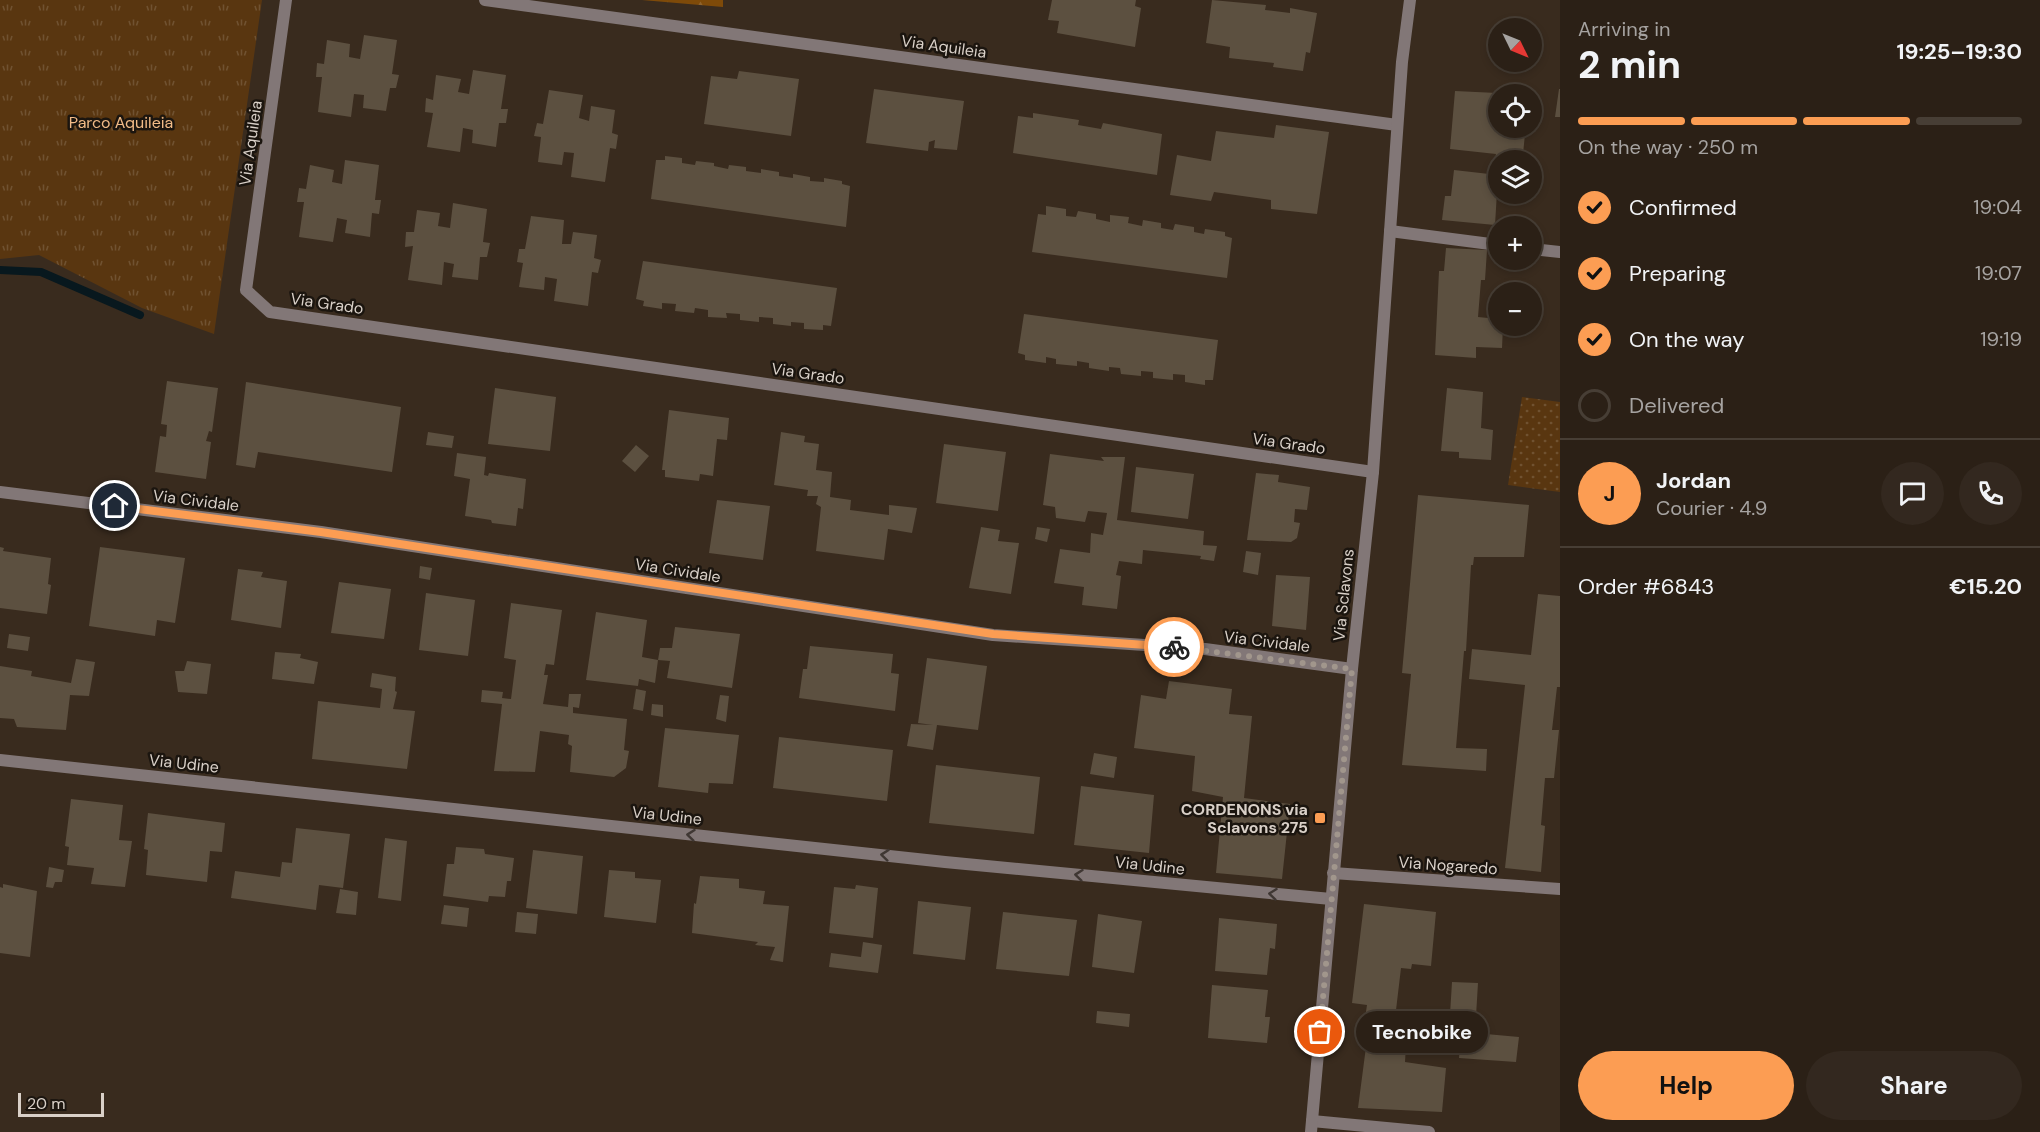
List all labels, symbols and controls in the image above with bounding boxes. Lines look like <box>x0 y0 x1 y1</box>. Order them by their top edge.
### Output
text: Arriving in <box>1578 16 1670 42</box>
north arrow <box>1488 18 1542 72</box>
map controls <box>1488 18 1542 336</box>
street label: Via Aquileia <box>900 30 988 63</box>
text: 19:25–19:30 <box>1896 37 2022 66</box>
text: 2 min <box>1578 39 1681 90</box>
button: locate <box>1488 84 1542 138</box>
street label: Via Aquileia <box>234 99 267 187</box>
park label: Parco Aquileia <box>69 112 173 133</box>
text: On the way · 250 m <box>1578 134 1758 160</box>
button: layers <box>1488 150 1542 204</box>
icon: check <box>1578 191 1611 224</box>
text: Confirmed <box>1629 193 1737 222</box>
text: 19:04 <box>1973 194 2022 220</box>
button: + <box>1488 216 1542 270</box>
icon: check <box>1578 257 1611 290</box>
text: Preparing <box>1629 259 1726 288</box>
text: 19:07 <box>1975 260 2022 286</box>
button: − <box>1488 282 1542 336</box>
street label: Via Grado <box>289 288 365 319</box>
icon: check <box>1578 323 1611 356</box>
text: On the way <box>1629 325 1744 354</box>
text: 19:19 <box>1980 326 2022 352</box>
street label: Via Grado <box>770 358 846 389</box>
text: Delivered <box>1629 391 1724 420</box>
street label: Via Grado <box>1251 428 1327 459</box>
button: chat <box>1881 462 1944 525</box>
button: phone <box>1959 462 2022 525</box>
text: Jordan <box>1656 466 1731 495</box>
text: J <box>1604 479 1615 508</box>
pin <box>89 480 140 531</box>
street label: Via Cividale <box>152 485 240 516</box>
icon: home <box>98 489 131 522</box>
text: Courier · 4.9 <box>1656 495 1767 521</box>
street label: Via Sclavons <box>1328 548 1359 642</box>
street label: Via Cividale <box>634 553 722 588</box>
text: Order #6843 <box>1578 572 1714 601</box>
text: €15.20 <box>1949 572 2022 601</box>
courier <box>1144 617 1204 677</box>
street label: Via Cividale <box>1223 626 1311 657</box>
icon: bike <box>1158 631 1191 664</box>
street label: Via Udine <box>148 749 220 778</box>
place label: CORDENONS via Sclavons 275 <box>1181 799 1308 838</box>
street label: Via Udine <box>631 801 703 830</box>
marker: CORDENONS via Sclavons 275 <box>1313 811 1327 825</box>
one-way arrow <box>686 829 695 841</box>
one-way arrow <box>880 850 889 862</box>
street label: Via Udine <box>1114 851 1186 880</box>
street label: Via Nogaredo <box>1398 852 1498 879</box>
one-way arrow <box>1074 869 1083 882</box>
one-way arrow <box>1268 888 1277 901</box>
pin <box>1294 1006 1345 1057</box>
callout: Tecnobike <box>1356 1011 1488 1053</box>
icon: bag <box>1303 1015 1336 1048</box>
text: Tecnobike <box>1372 1019 1472 1045</box>
button: Help <box>1578 1051 1794 1120</box>
button: Share <box>1806 1051 2022 1120</box>
scale bar <box>18 1090 104 1118</box>
text: 20 m <box>27 1093 66 1114</box>

